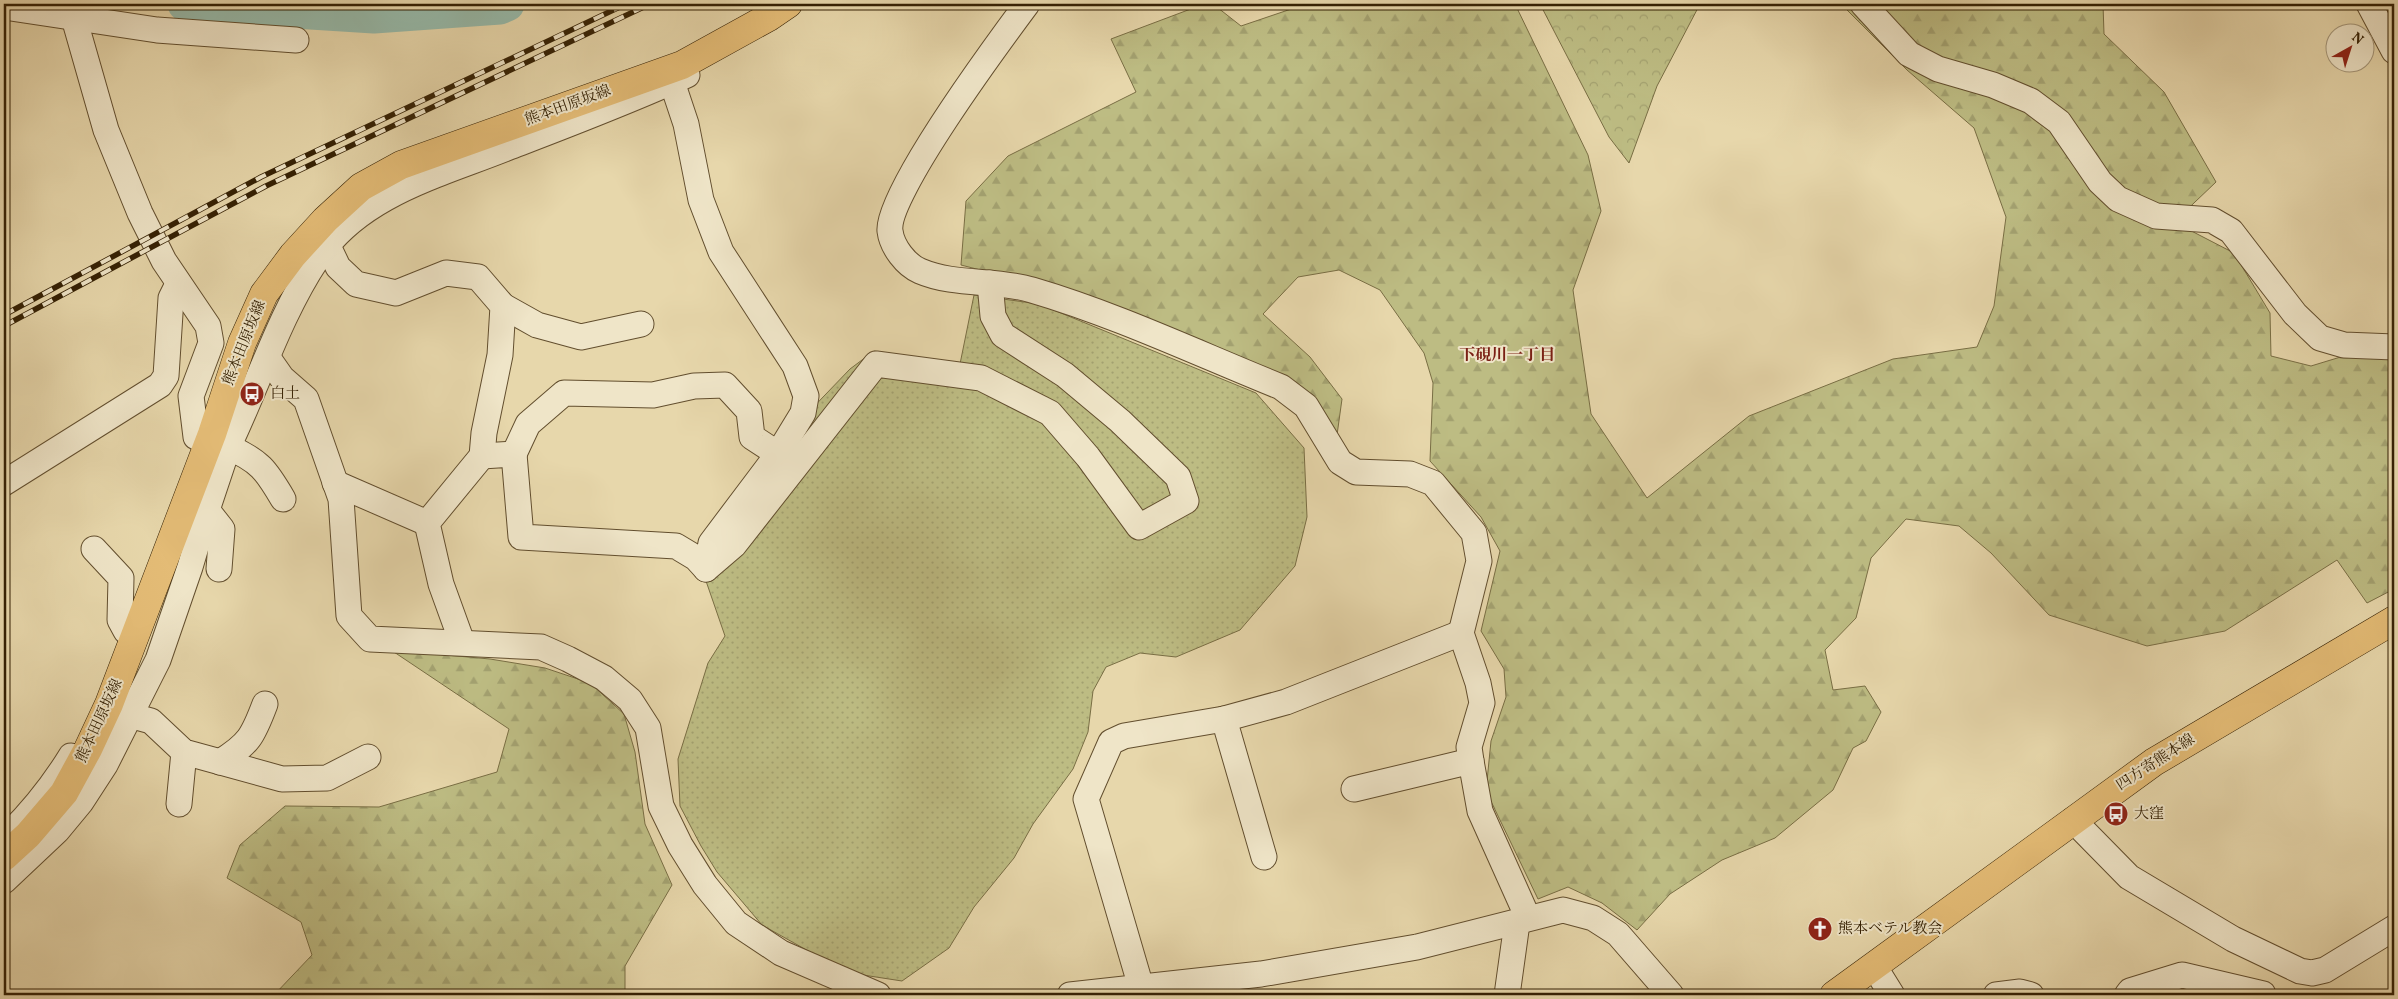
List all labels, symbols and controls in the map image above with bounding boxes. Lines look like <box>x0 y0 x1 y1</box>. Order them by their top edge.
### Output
north arrow <box>2326 22 2376 72</box>
text: N <box>2347 28 2367 50</box>
street label: 熊本田原坂線 <box>522 81 614 131</box>
street label: 熊本田原坂線 <box>218 297 272 389</box>
district label: 下硯川一丁目 <box>1459 345 1555 367</box>
bus stop icon: 白土 <box>239 381 265 407</box>
place label: 白土 <box>270 384 300 405</box>
street label: 熊本田原坂線 <box>71 676 129 766</box>
street label: 四方寄熊本線 <box>2113 730 2199 796</box>
bus stop icon: 大窪 <box>2103 801 2129 827</box>
place label: 大窪 <box>2134 804 2164 825</box>
church icon: 熊本ベテル教会 <box>1807 916 1833 942</box>
place label: 熊本ベテル教会 <box>1838 919 1942 940</box>

